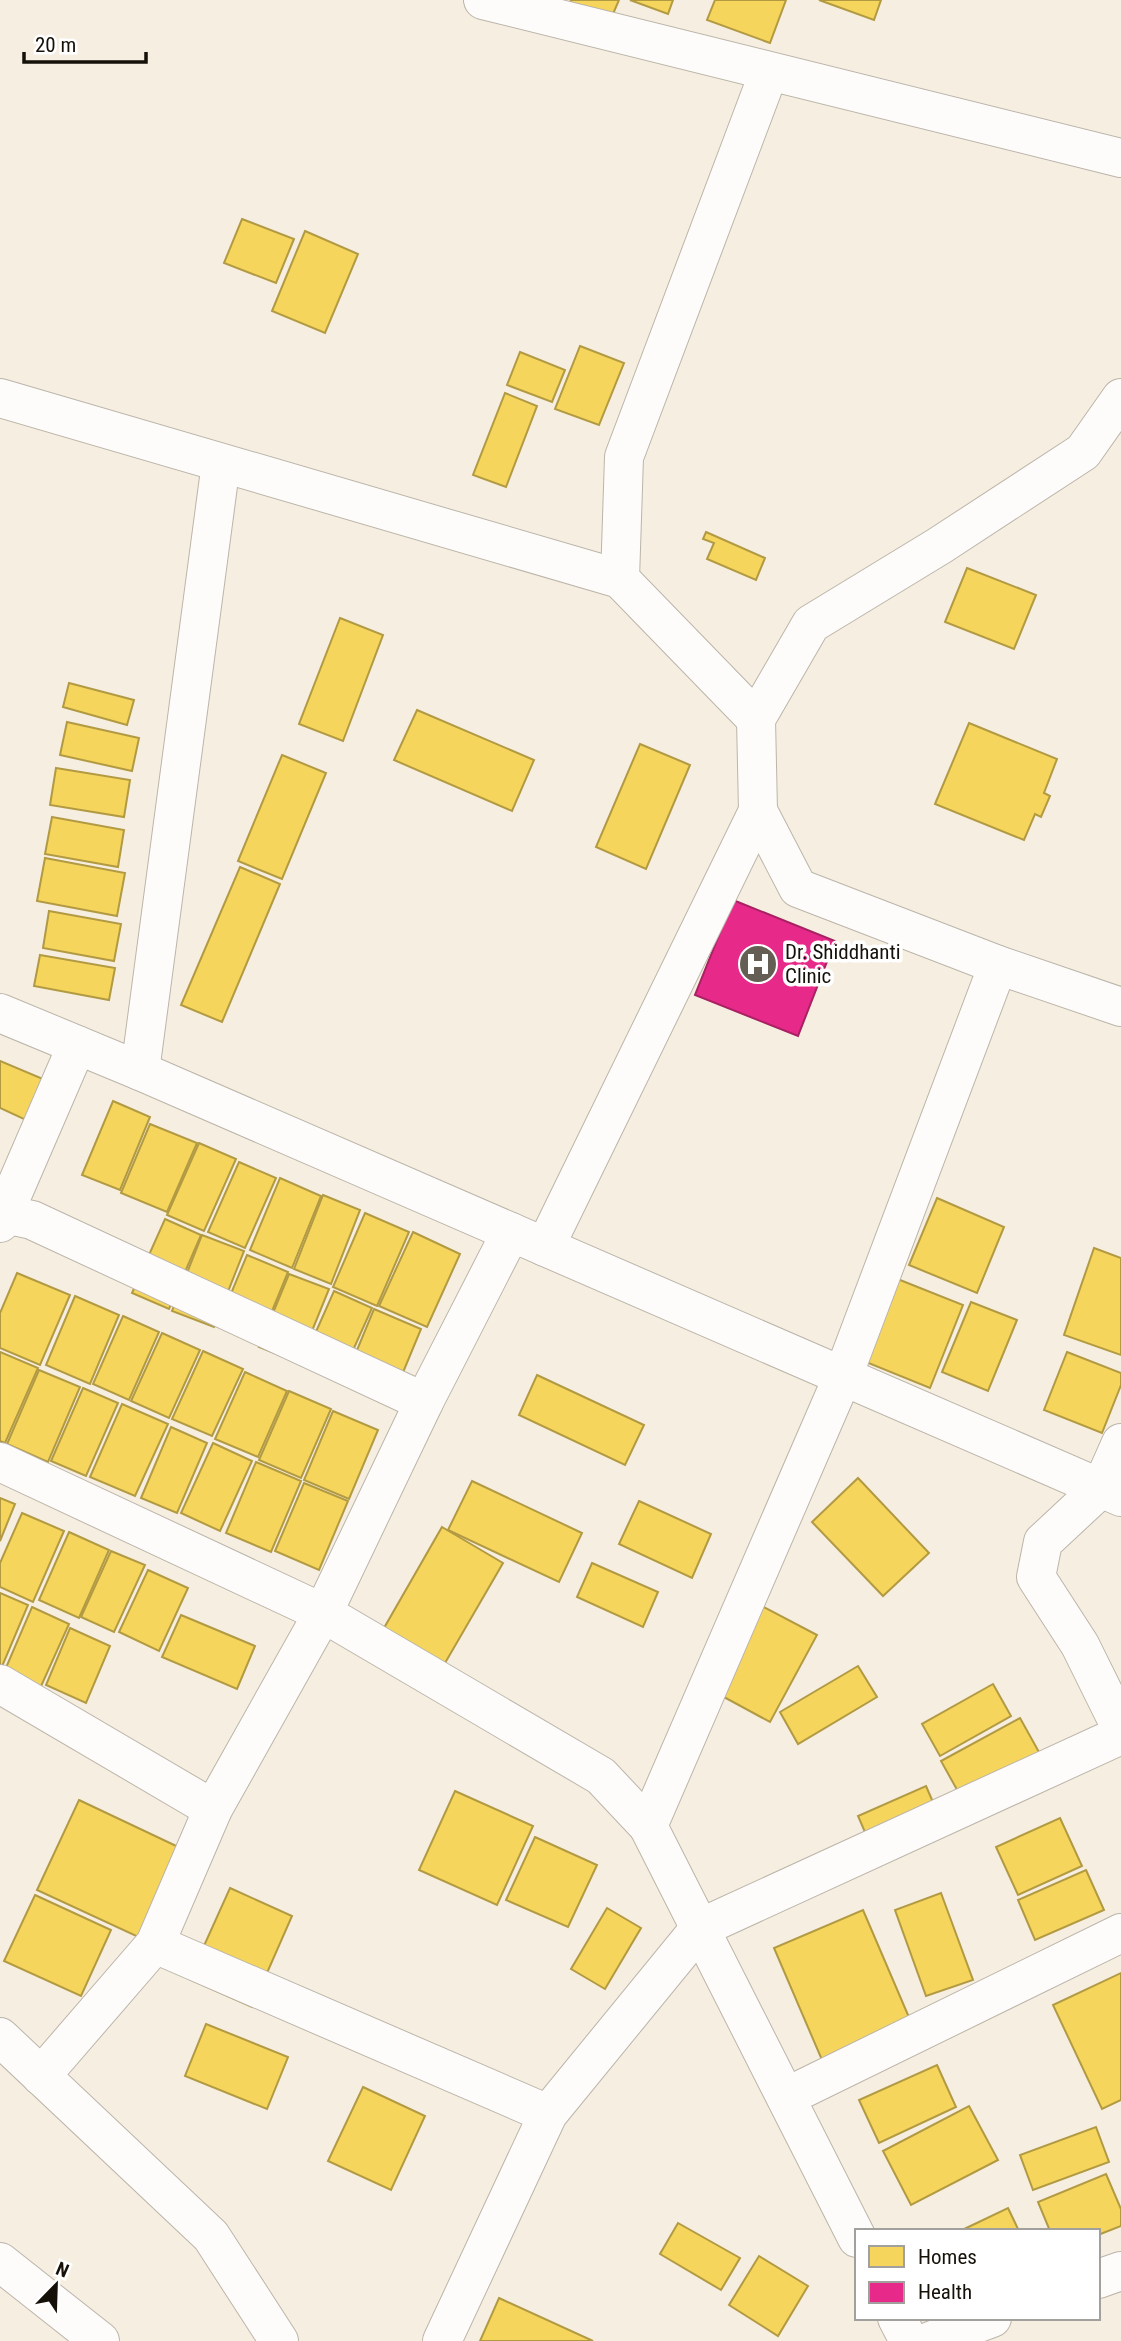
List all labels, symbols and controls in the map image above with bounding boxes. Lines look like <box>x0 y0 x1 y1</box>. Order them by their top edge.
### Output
scale bar <box>24 21 147 65</box>
text: 20 m <box>35 33 76 57</box>
place label: Dr. Shiddhanti Clinic <box>785 940 901 988</box>
hospital icon: Dr. Shiddhanti Clinic <box>737 943 779 985</box>
legend <box>855 2229 1100 2320</box>
text: Homes <box>918 2245 977 2269</box>
north arrow <box>21 2250 91 2320</box>
text: N <box>53 2257 72 2283</box>
text: Health <box>918 2280 972 2304</box>

